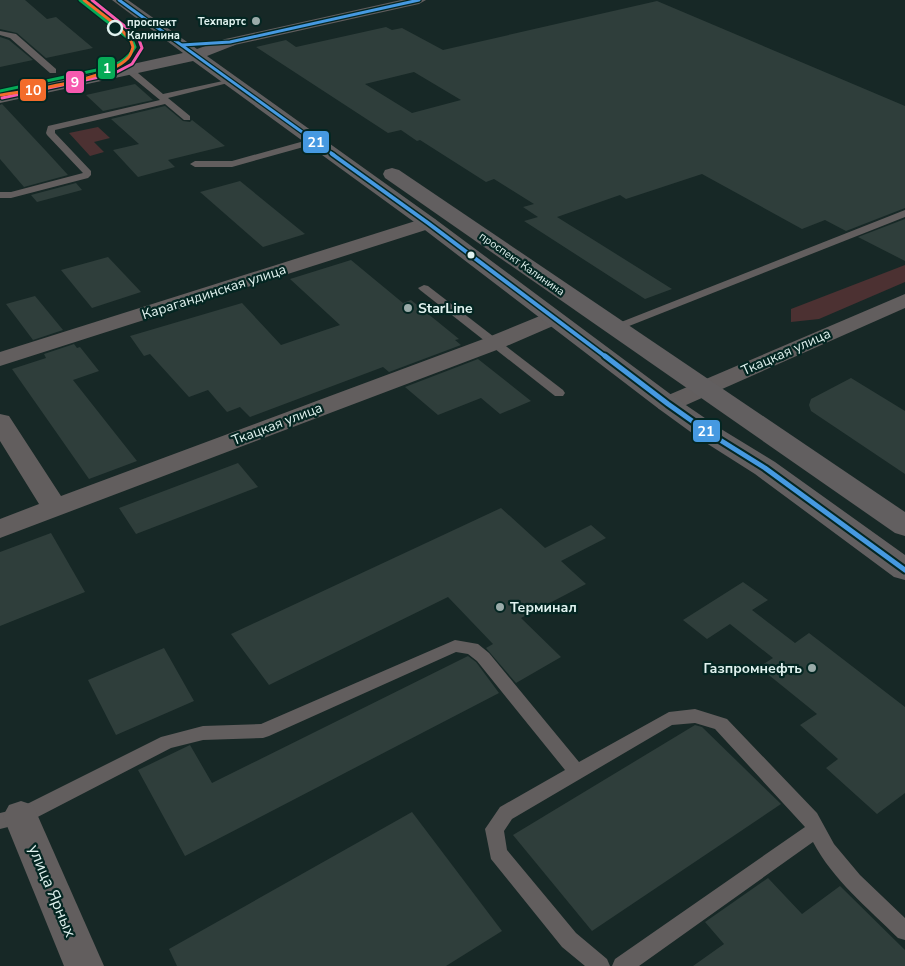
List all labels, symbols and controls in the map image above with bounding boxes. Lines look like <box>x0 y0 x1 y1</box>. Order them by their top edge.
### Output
place label: Техпартс <box>198 14 247 29</box>
place label: проспект Калинина <box>127 15 180 43</box>
marker: Техпартс <box>250 15 262 27</box>
marker: проспект Калинина <box>107 20 123 36</box>
line badge: 1 <box>97 56 116 80</box>
text: 1 <box>103 59 111 78</box>
line badge: 9 <box>65 70 85 94</box>
text: 9 <box>71 73 79 92</box>
line badge: 10 <box>19 78 47 102</box>
text: 10 <box>25 81 41 100</box>
line badge: 21 <box>302 130 330 154</box>
text: 21 <box>308 133 324 152</box>
street label: проспект Калинина <box>476 229 568 299</box>
unlabelled marker <box>466 250 476 260</box>
street label: Карагандинская улица <box>139 260 289 324</box>
place label: StarLine <box>418 299 473 318</box>
marker: StarLine <box>402 302 414 314</box>
street label: Ткацкая улица <box>738 324 834 380</box>
street label: Ткацкая улица <box>229 398 325 450</box>
line badge: 21 <box>692 419 721 443</box>
text: 21 <box>698 422 714 441</box>
place label: Терминал <box>510 598 577 617</box>
marker: Терминал <box>494 601 506 613</box>
place label: Газпромнефть <box>703 659 802 678</box>
marker: Газпромнефть <box>806 662 818 674</box>
street label: улица Ярных <box>23 841 82 941</box>

